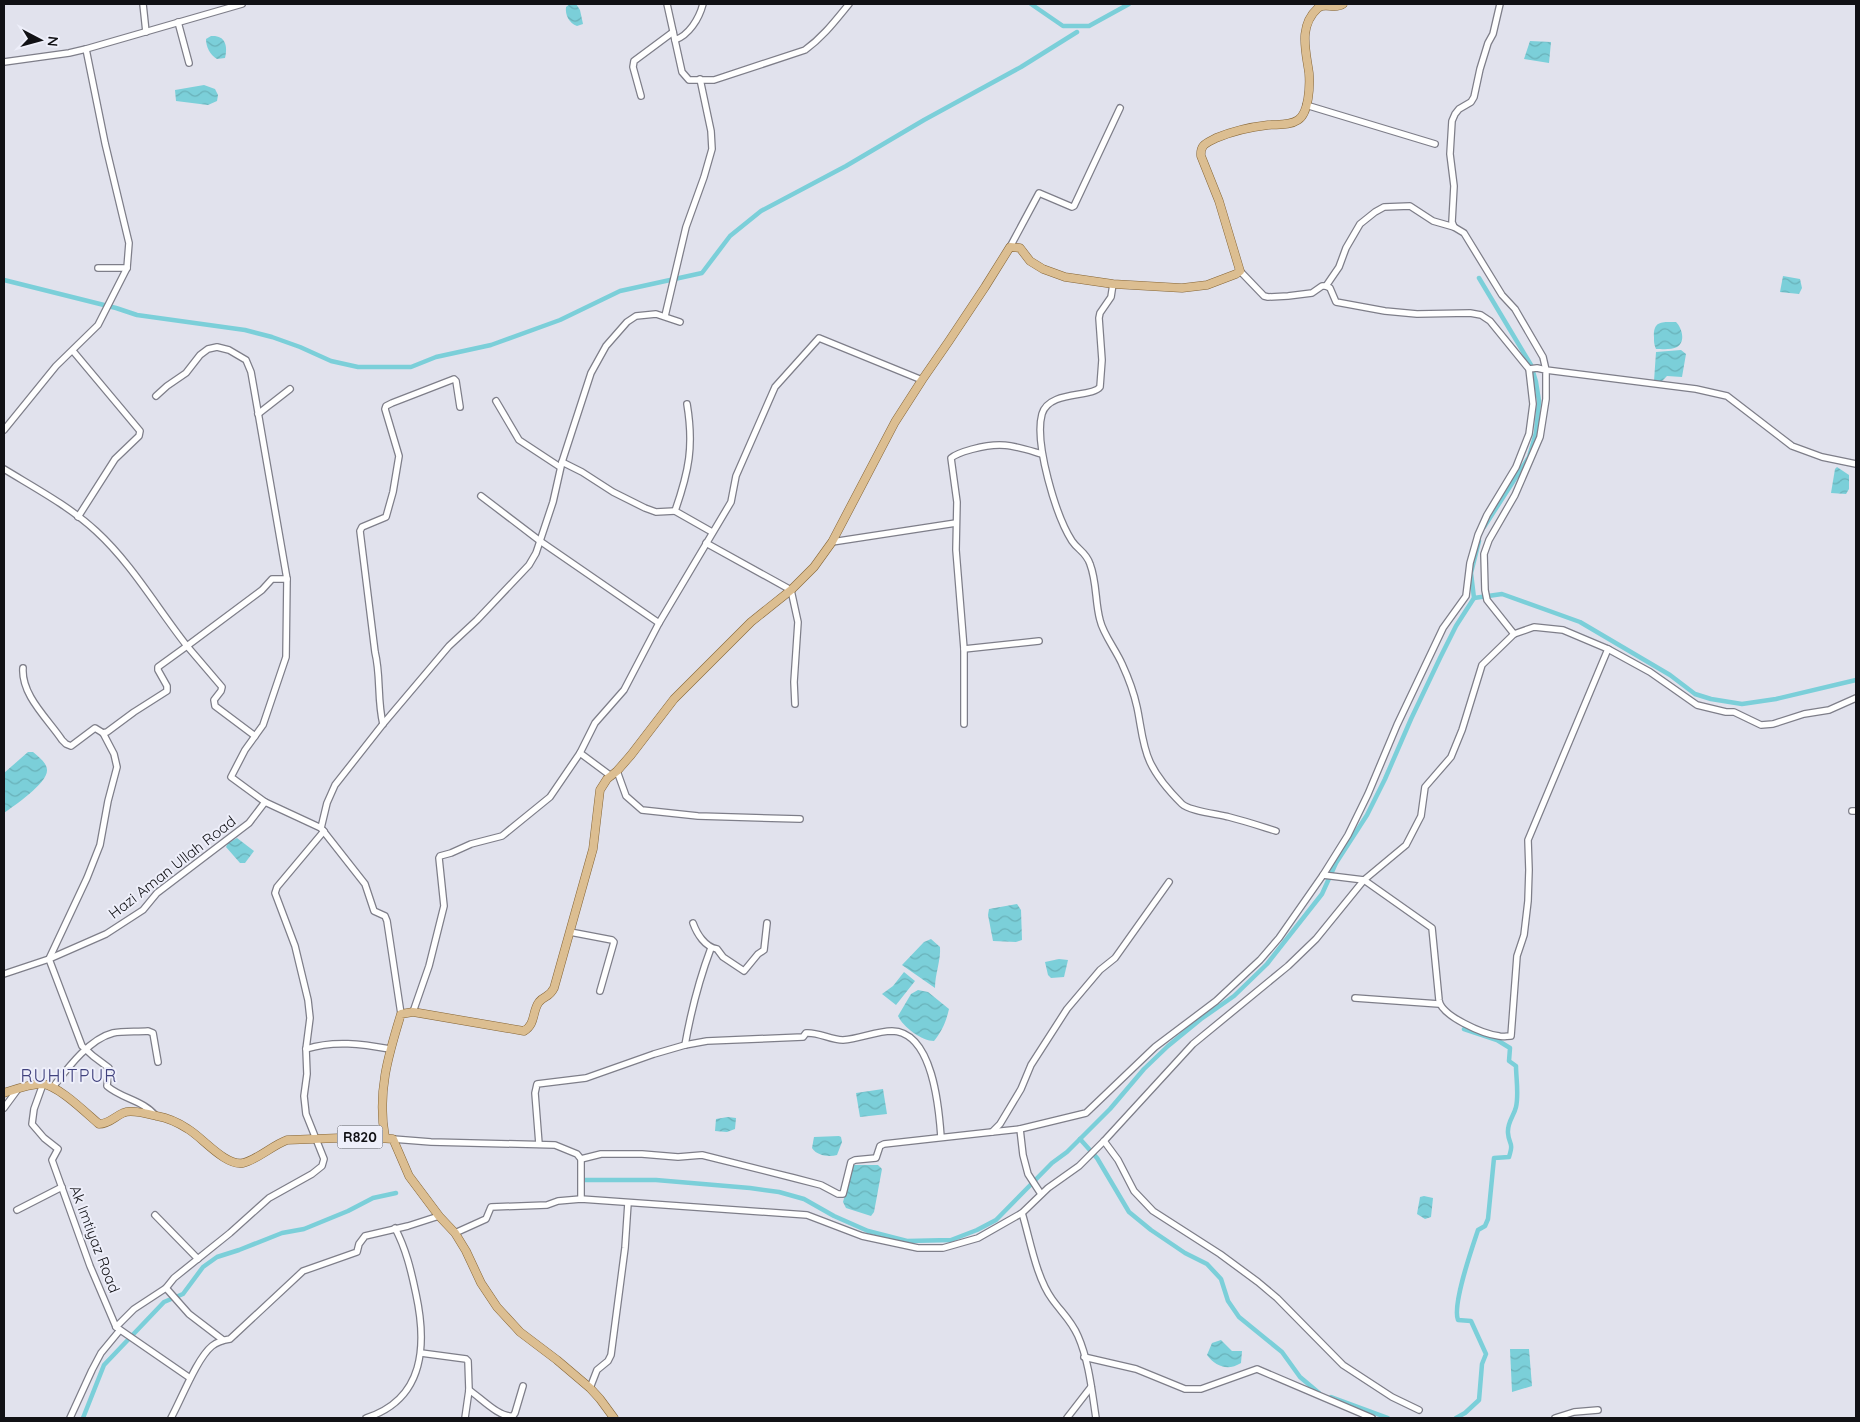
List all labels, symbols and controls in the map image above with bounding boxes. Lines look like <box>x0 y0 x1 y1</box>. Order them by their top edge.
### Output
north arrow <box>15 15 65 65</box>
text: N <box>43 35 62 47</box>
street label: Hazi Aman Ullah Road <box>105 811 239 923</box>
district label: RUHITPUR <box>21 1064 117 1087</box>
road number: R820 <box>338 1126 382 1148</box>
street label: Ak Imtiyaz Road <box>66 1183 124 1295</box>

